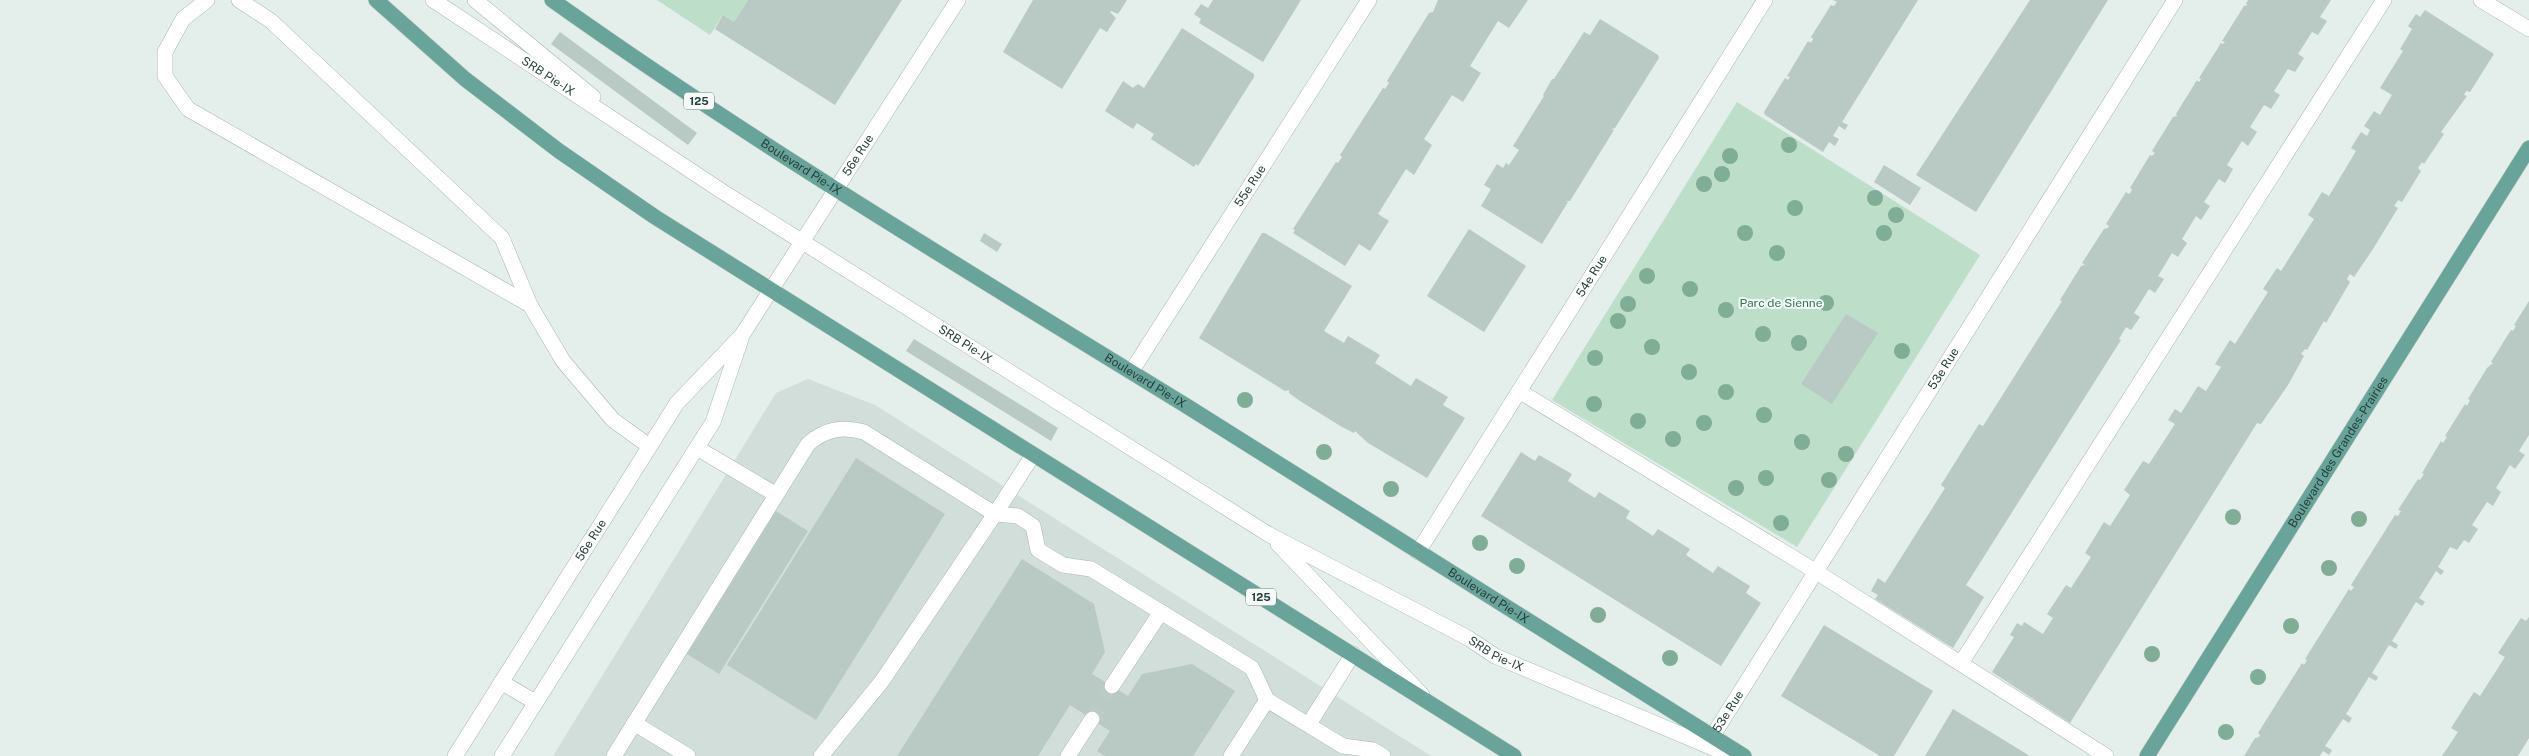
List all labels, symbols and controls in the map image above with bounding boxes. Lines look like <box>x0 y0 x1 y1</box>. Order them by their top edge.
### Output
street label: SRB Pie-IX <box>519 54 577 99</box>
road number: 125 <box>684 92 714 110</box>
street label: 56e Rue <box>839 132 877 179</box>
street label: Boulevard Pie-IX <box>758 136 844 198</box>
street label: 55e Rue <box>1232 162 1269 209</box>
street label: 54e Rue <box>1573 252 1610 299</box>
park label: Parc de Sienne <box>1739 296 1823 310</box>
street label: SRB Pie-IX <box>936 322 995 366</box>
street label: 53e Rue <box>1925 345 1962 392</box>
street label: Boulevard Pie-IX <box>1102 350 1189 411</box>
street label: Boulevard des Grandes-Prairies <box>2285 374 2391 530</box>
street label: 56e Rue <box>572 517 609 564</box>
street label: Boulevard Pie-IX <box>1445 565 1531 626</box>
road number: 125 <box>1246 588 1276 606</box>
street label: SRB Pie-IX <box>1466 633 1526 674</box>
street label: 53e Rue <box>1710 688 1746 735</box>

